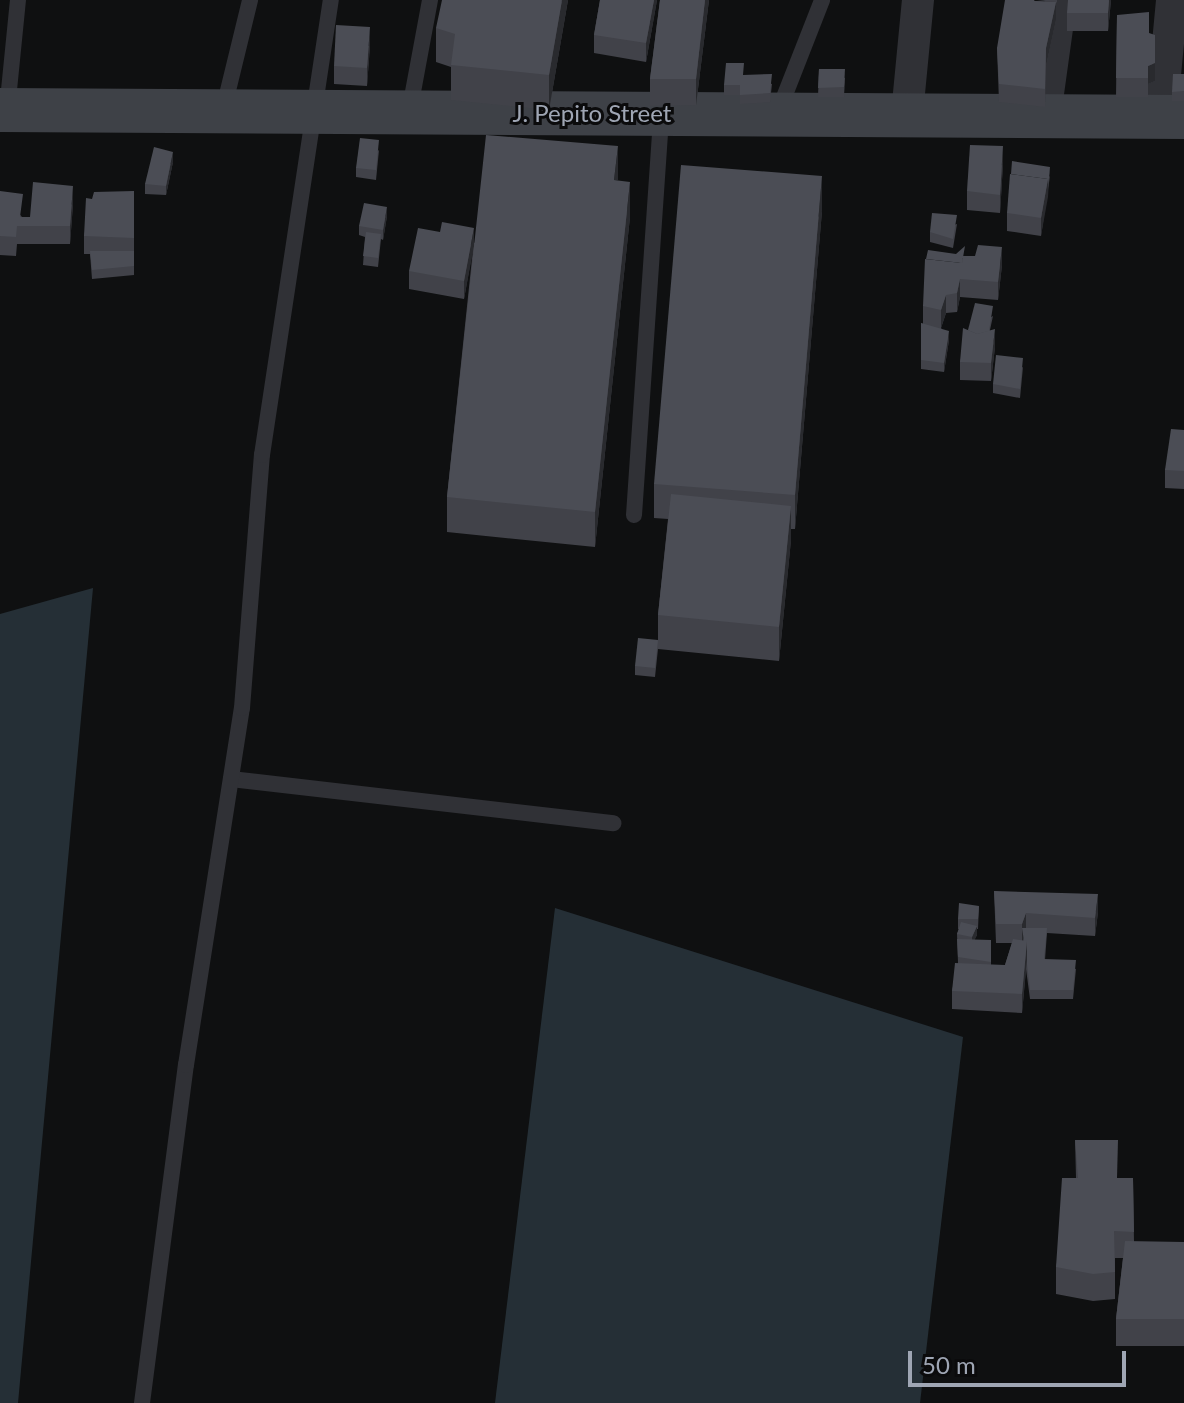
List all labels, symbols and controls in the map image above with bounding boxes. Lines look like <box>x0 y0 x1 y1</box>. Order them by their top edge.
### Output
street label: J. Pepito Street <box>513 99 671 127</box>
scale bar <box>912 1335 1130 1385</box>
text: 50 m <box>922 1350 976 1379</box>

